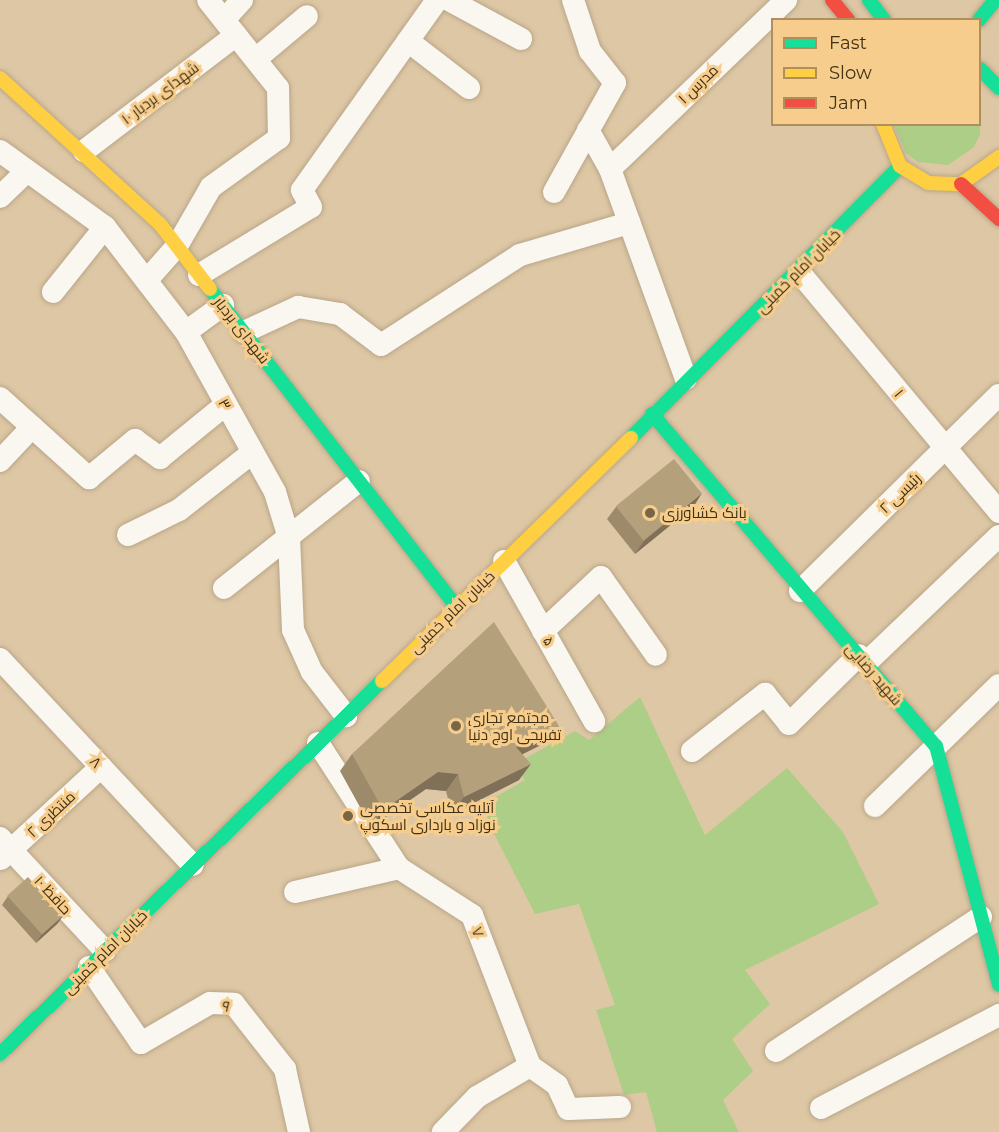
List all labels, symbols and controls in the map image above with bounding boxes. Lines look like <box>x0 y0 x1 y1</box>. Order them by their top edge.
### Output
legend <box>771 18 981 126</box>
text: Fast <box>829 32 867 54</box>
street label: شهدای بردبار ۱۰ <box>118 58 202 128</box>
street label: مدرس ۱ <box>674 61 722 107</box>
text: Slow <box>829 62 872 84</box>
text: Jam <box>829 92 868 114</box>
street label: خیابان امام خمینی <box>752 225 844 317</box>
street label: شهدای بردبار <box>210 293 274 367</box>
street label: ۱ <box>891 385 907 401</box>
street label: ۳ <box>215 395 235 413</box>
street label: رئیسی ۲ <box>876 469 924 517</box>
place label: بانک کشاورزی <box>662 504 747 522</box>
marker: بانک کشاورزی <box>643 506 657 520</box>
street label: خیابان امام خمینی <box>406 567 498 657</box>
street label: ۵ <box>539 633 559 649</box>
street label: شهید رضایی <box>842 639 906 709</box>
place label: مجتمع تجاری تفریحی اوج دنیا <box>468 708 561 743</box>
marker: مجتمع تجاری تفریحی اوج دنیا <box>449 719 463 733</box>
street label: ۸ <box>86 752 106 772</box>
street label: منتظری ۲ <box>23 787 79 841</box>
place label: آتلیه عکاسی تخصصی نوزاد و بارداری اسکوپ <box>360 798 496 833</box>
marker: آتلیه عکاسی تخصصی نوزاد و بارداری اسکوپ <box>341 809 355 823</box>
street label: حافظ ۱۰ <box>31 872 75 918</box>
street label: خیابان امام خمینی <box>59 906 151 998</box>
street label: ۷ <box>468 924 488 940</box>
street label: ۹ <box>220 996 232 1016</box>

